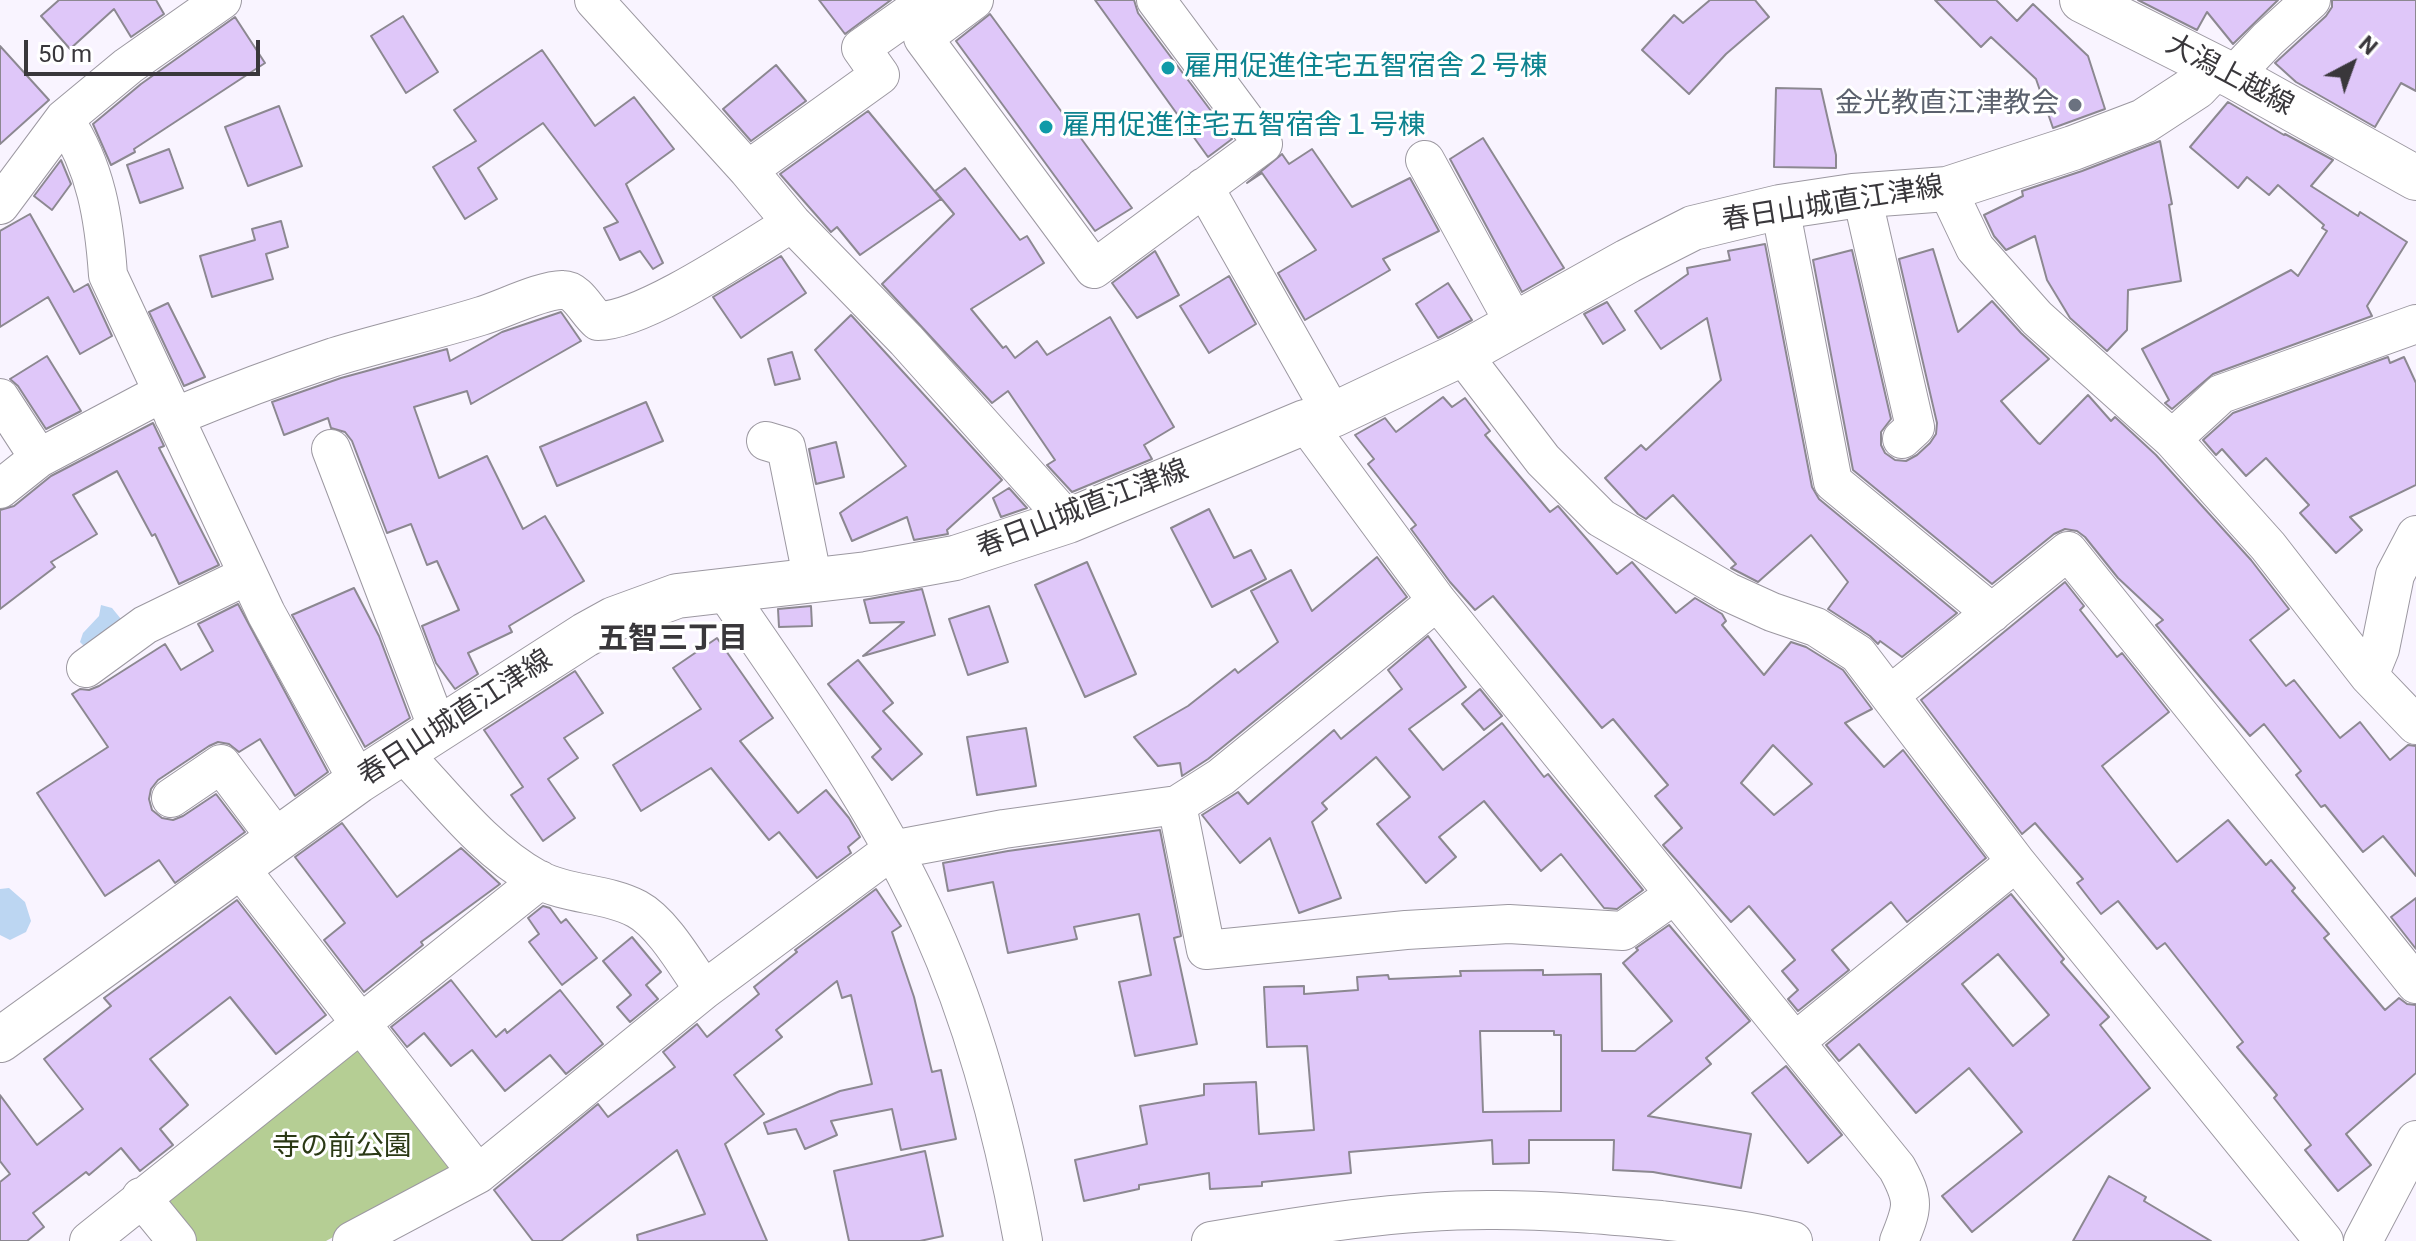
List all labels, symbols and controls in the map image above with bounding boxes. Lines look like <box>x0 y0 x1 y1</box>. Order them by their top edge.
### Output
scale bar <box>28 24 264 74</box>
north arrow <box>2312 24 2392 104</box>
street label: 大潟上越線 <box>2159 28 2299 124</box>
text: N <box>2354 31 2382 60</box>
text: 50 m <box>38 40 92 68</box>
place label: 雇用促進住宅五智宿舎２号棟 <box>1184 51 1548 85</box>
marker: 雇用促進住宅五智宿舎２号棟 <box>1159 59 1177 77</box>
place label: 金光教直江津教会 <box>1835 88 2059 122</box>
marker: 金光教直江津教会 <box>2066 96 2084 114</box>
place label: 雇用促進住宅五智宿舎１号棟 <box>1062 110 1426 144</box>
marker: 雇用促進住宅五智宿舎１号棟 <box>1037 118 1055 136</box>
street label: 春日山城直江津線 <box>1720 171 1946 239</box>
street label: 春日山城直江津線 <box>972 454 1194 566</box>
district label: 五智三丁目 <box>598 622 748 658</box>
street label: 春日山城直江津線 <box>353 644 559 794</box>
park label: 寺の前公園 <box>272 1131 412 1165</box>

